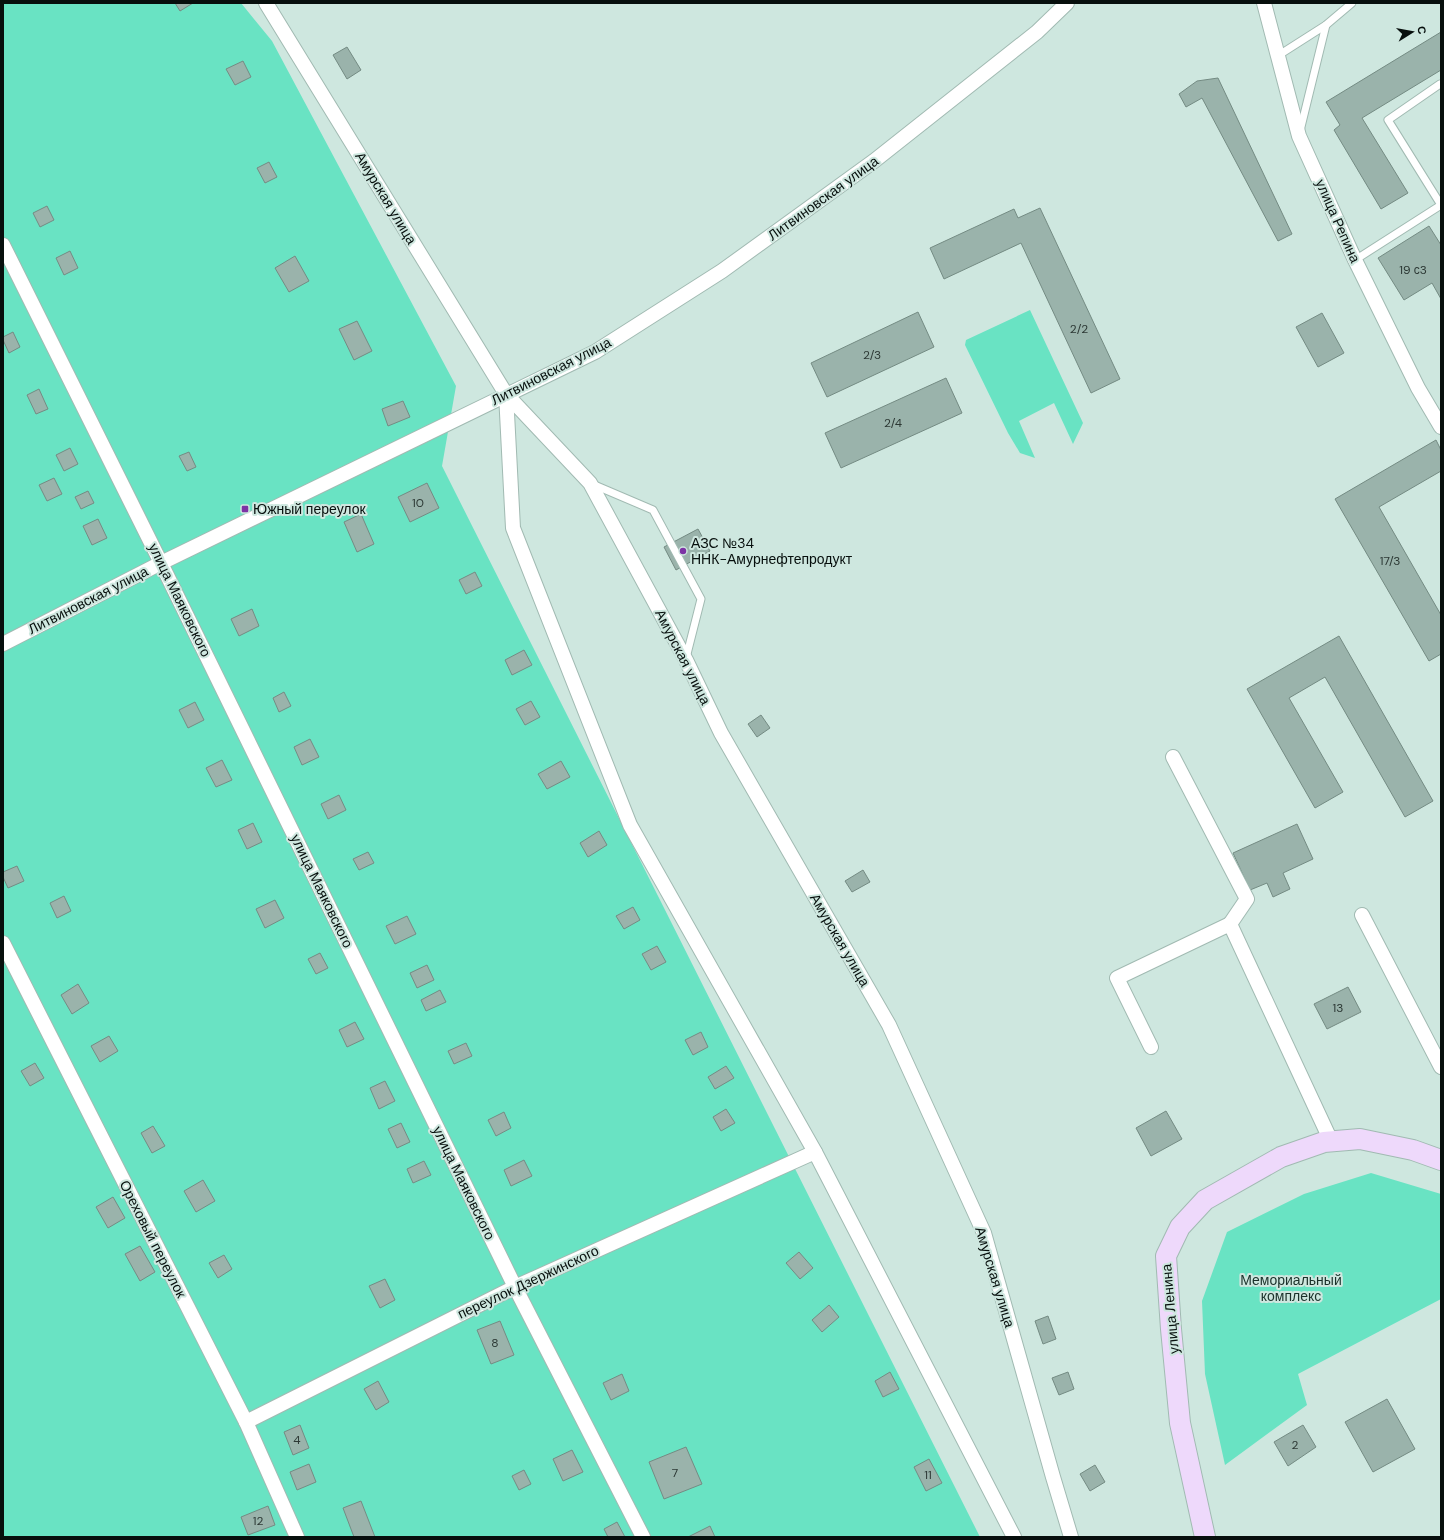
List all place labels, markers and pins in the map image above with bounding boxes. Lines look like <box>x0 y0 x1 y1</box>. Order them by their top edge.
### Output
place label: Южный переулок <box>253 500 366 518</box>
marker: Южный переулок <box>240 504 250 514</box>
place label: АЗС №34 ННК-Амурнефтепродукт <box>691 534 853 568</box>
marker: АЗС №34 ННК-Амурнефтепродукт <box>678 546 688 556</box>

